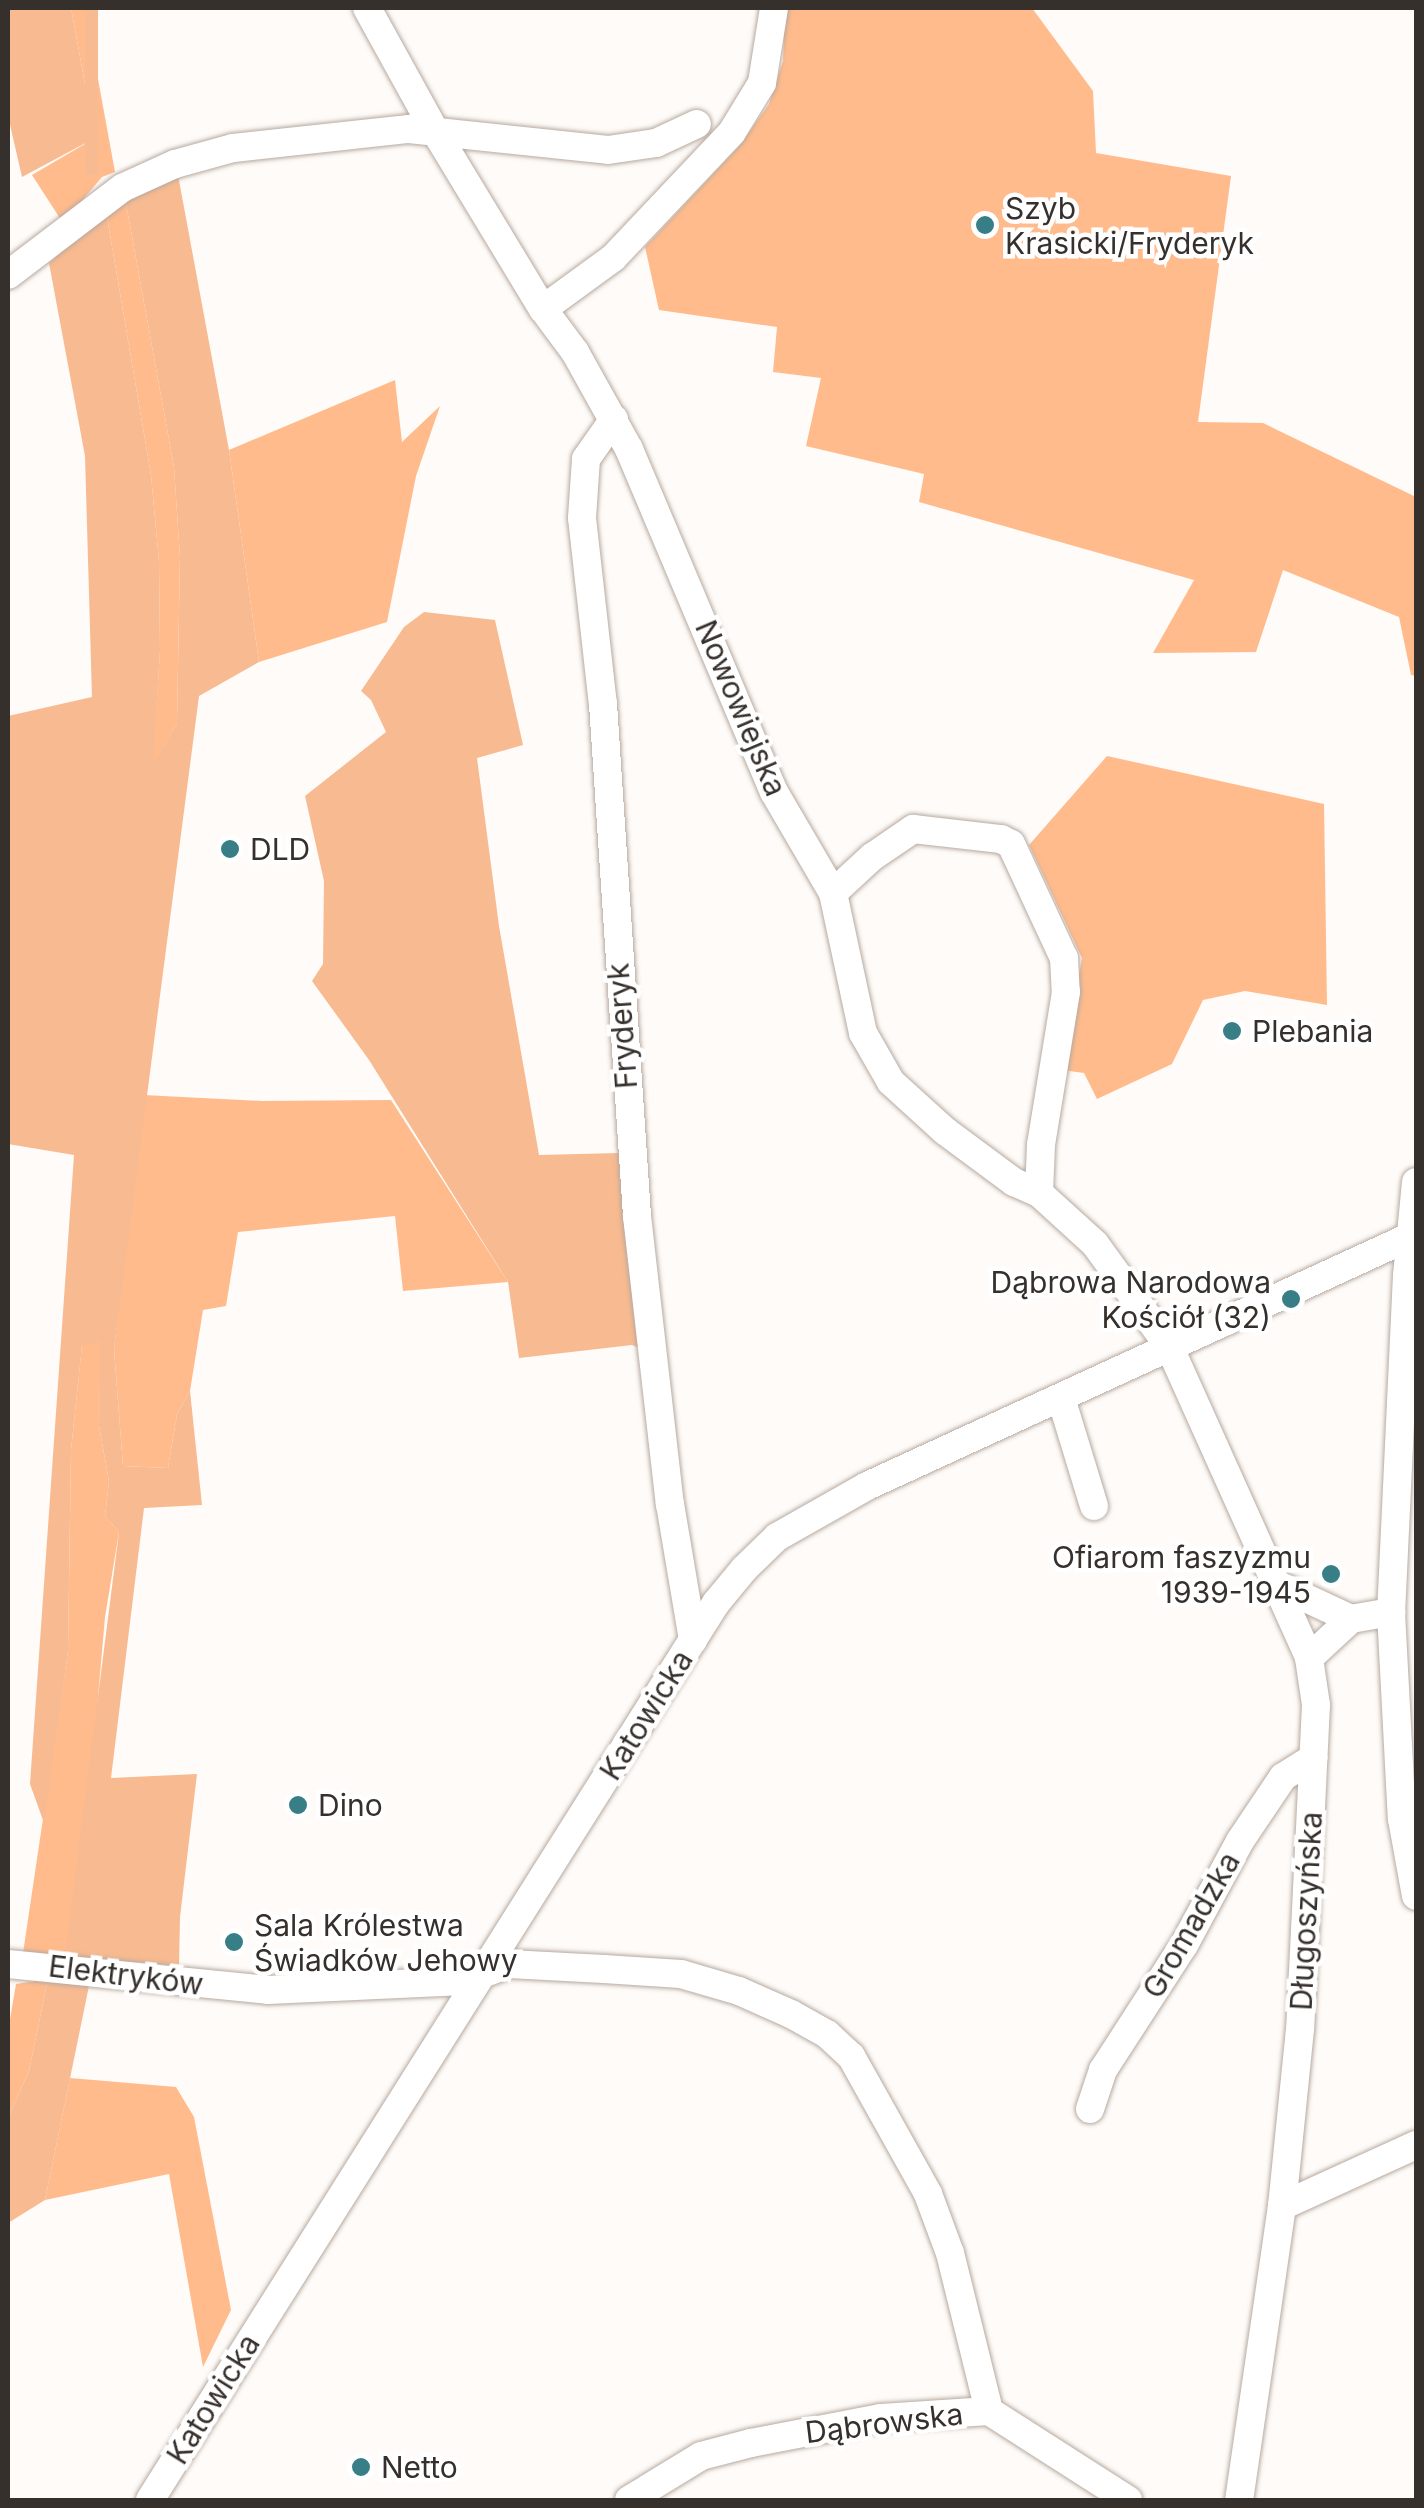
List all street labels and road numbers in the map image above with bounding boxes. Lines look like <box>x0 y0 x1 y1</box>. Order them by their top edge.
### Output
street label: Nowowiejska <box>688 615 794 801</box>
street label: Fryderyk <box>600 962 644 1090</box>
street label: Katowicka <box>592 1643 700 1787</box>
street label: Długoszyńska <box>1283 1811 1329 2011</box>
street label: Gromadzka <box>1135 1846 1247 2004</box>
street label: Elektryków <box>47 1948 205 2002</box>
street label: Katowicka <box>159 2327 267 2471</box>
street label: Dąbrowska <box>803 2395 965 2451</box>

